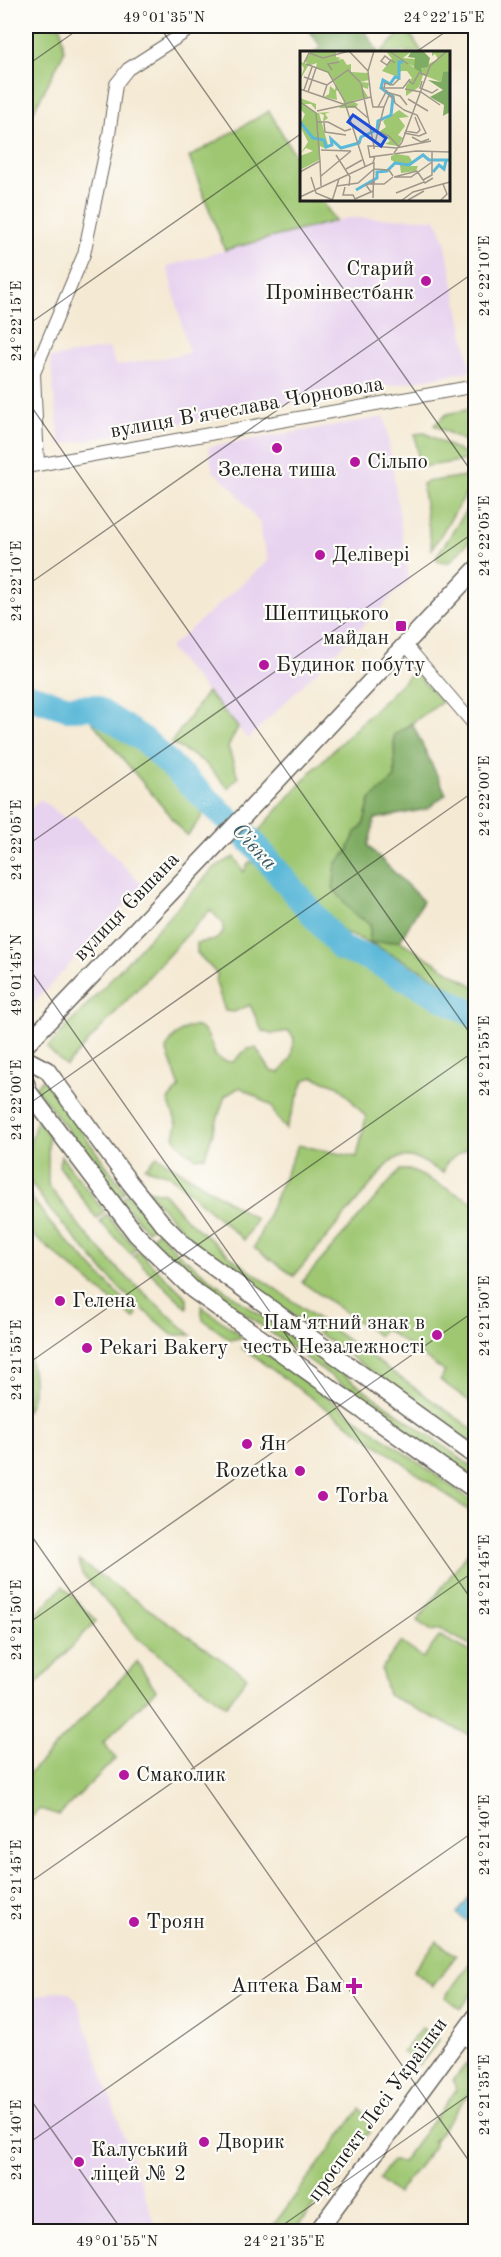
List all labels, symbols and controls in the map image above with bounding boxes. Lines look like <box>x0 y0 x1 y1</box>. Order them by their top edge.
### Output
text: 49°01'35"N <box>123 11 205 26</box>
text: 24°22'15"E <box>404 11 484 26</box>
inset map <box>300 51 450 201</box>
text: 24°22'10"E <box>478 236 493 316</box>
place label: Старий Промінвестбанк <box>265 259 414 304</box>
marker: Старий Промінвестбанк <box>419 274 433 288</box>
text: 24°22'15"E <box>10 281 25 361</box>
street label: вулиця В'ячеслава Чорновола <box>109 374 385 442</box>
marker: Зелена тиша <box>270 441 284 455</box>
place label: Сільпо <box>367 452 428 473</box>
marker: Сільпо <box>348 455 362 469</box>
place label: Зелена тиша <box>218 460 336 481</box>
text: 24°22'05"E <box>478 496 493 576</box>
text: 24°22'10"E <box>10 541 25 621</box>
place label: Делівері <box>332 545 410 566</box>
marker: Делівері <box>313 548 327 562</box>
place label: Шептицького майдан <box>264 604 389 649</box>
marker: Шептицького майдан <box>394 619 408 633</box>
place label: Будинок побуту <box>276 655 426 676</box>
marker: Будинок побуту <box>257 658 271 672</box>
text: 24°22'00"E <box>478 756 493 836</box>
text: 24°22'05"E <box>10 800 25 880</box>
water label: Сівка <box>227 819 281 875</box>
street label: вулиця Євшана <box>70 849 184 965</box>
text: 49°01'45"N <box>10 934 25 1016</box>
text: 24°21'55"E <box>478 1016 493 1096</box>
text: 24°22'00"E <box>10 1060 25 1140</box>
text: 24°21'50"E <box>478 1276 493 1356</box>
place label: Гелена <box>72 1291 136 1312</box>
marker: Гелена <box>53 1294 67 1308</box>
place label: Пам'ятний знак в честь Незалежності <box>242 1313 425 1358</box>
text: 24°21'55"E <box>10 1320 25 1400</box>
marker: Пам'ятний знак в честь Незалежності <box>430 1328 444 1342</box>
place label: Pekari Bakery <box>99 1338 229 1359</box>
marker: Pekari Bakery <box>80 1341 94 1355</box>
place label: Ян <box>259 1434 286 1455</box>
marker: Ян <box>240 1437 254 1451</box>
place label: Rozetka <box>215 1461 288 1482</box>
marker: Rozetka <box>293 1464 307 1478</box>
place label: Torba <box>335 1486 389 1507</box>
marker: Torba <box>316 1489 330 1503</box>
text: 24°21'45"E <box>478 1535 493 1615</box>
text: 24°21'50"E <box>10 1580 25 1660</box>
place label: Смаколик <box>136 1765 226 1786</box>
marker: Смаколик <box>117 1768 131 1782</box>
text: 24°21'40"E <box>478 1795 493 1875</box>
text: 24°21'45"E <box>10 1840 25 1920</box>
place label: Троян <box>146 1912 205 1933</box>
marker: Троян <box>127 1915 141 1929</box>
place label: Аптека Бам <box>231 1976 342 1997</box>
marker: Аптека Бам <box>347 1979 361 1993</box>
street label: проспект Лесі Українки <box>304 2014 452 2206</box>
text: 24°21'35"E <box>478 2055 493 2135</box>
text: 24°21'40"E <box>10 2100 25 2180</box>
place label: Дворик <box>216 2132 285 2153</box>
marker: Дворик <box>197 2135 211 2149</box>
place label: Калуський ліцей № 2 <box>91 2140 188 2185</box>
marker: Калуський ліцей № 2 <box>72 2155 86 2169</box>
text: 49°01'55"N <box>76 2235 158 2250</box>
text: 24°21'35"E <box>244 2235 324 2250</box>

